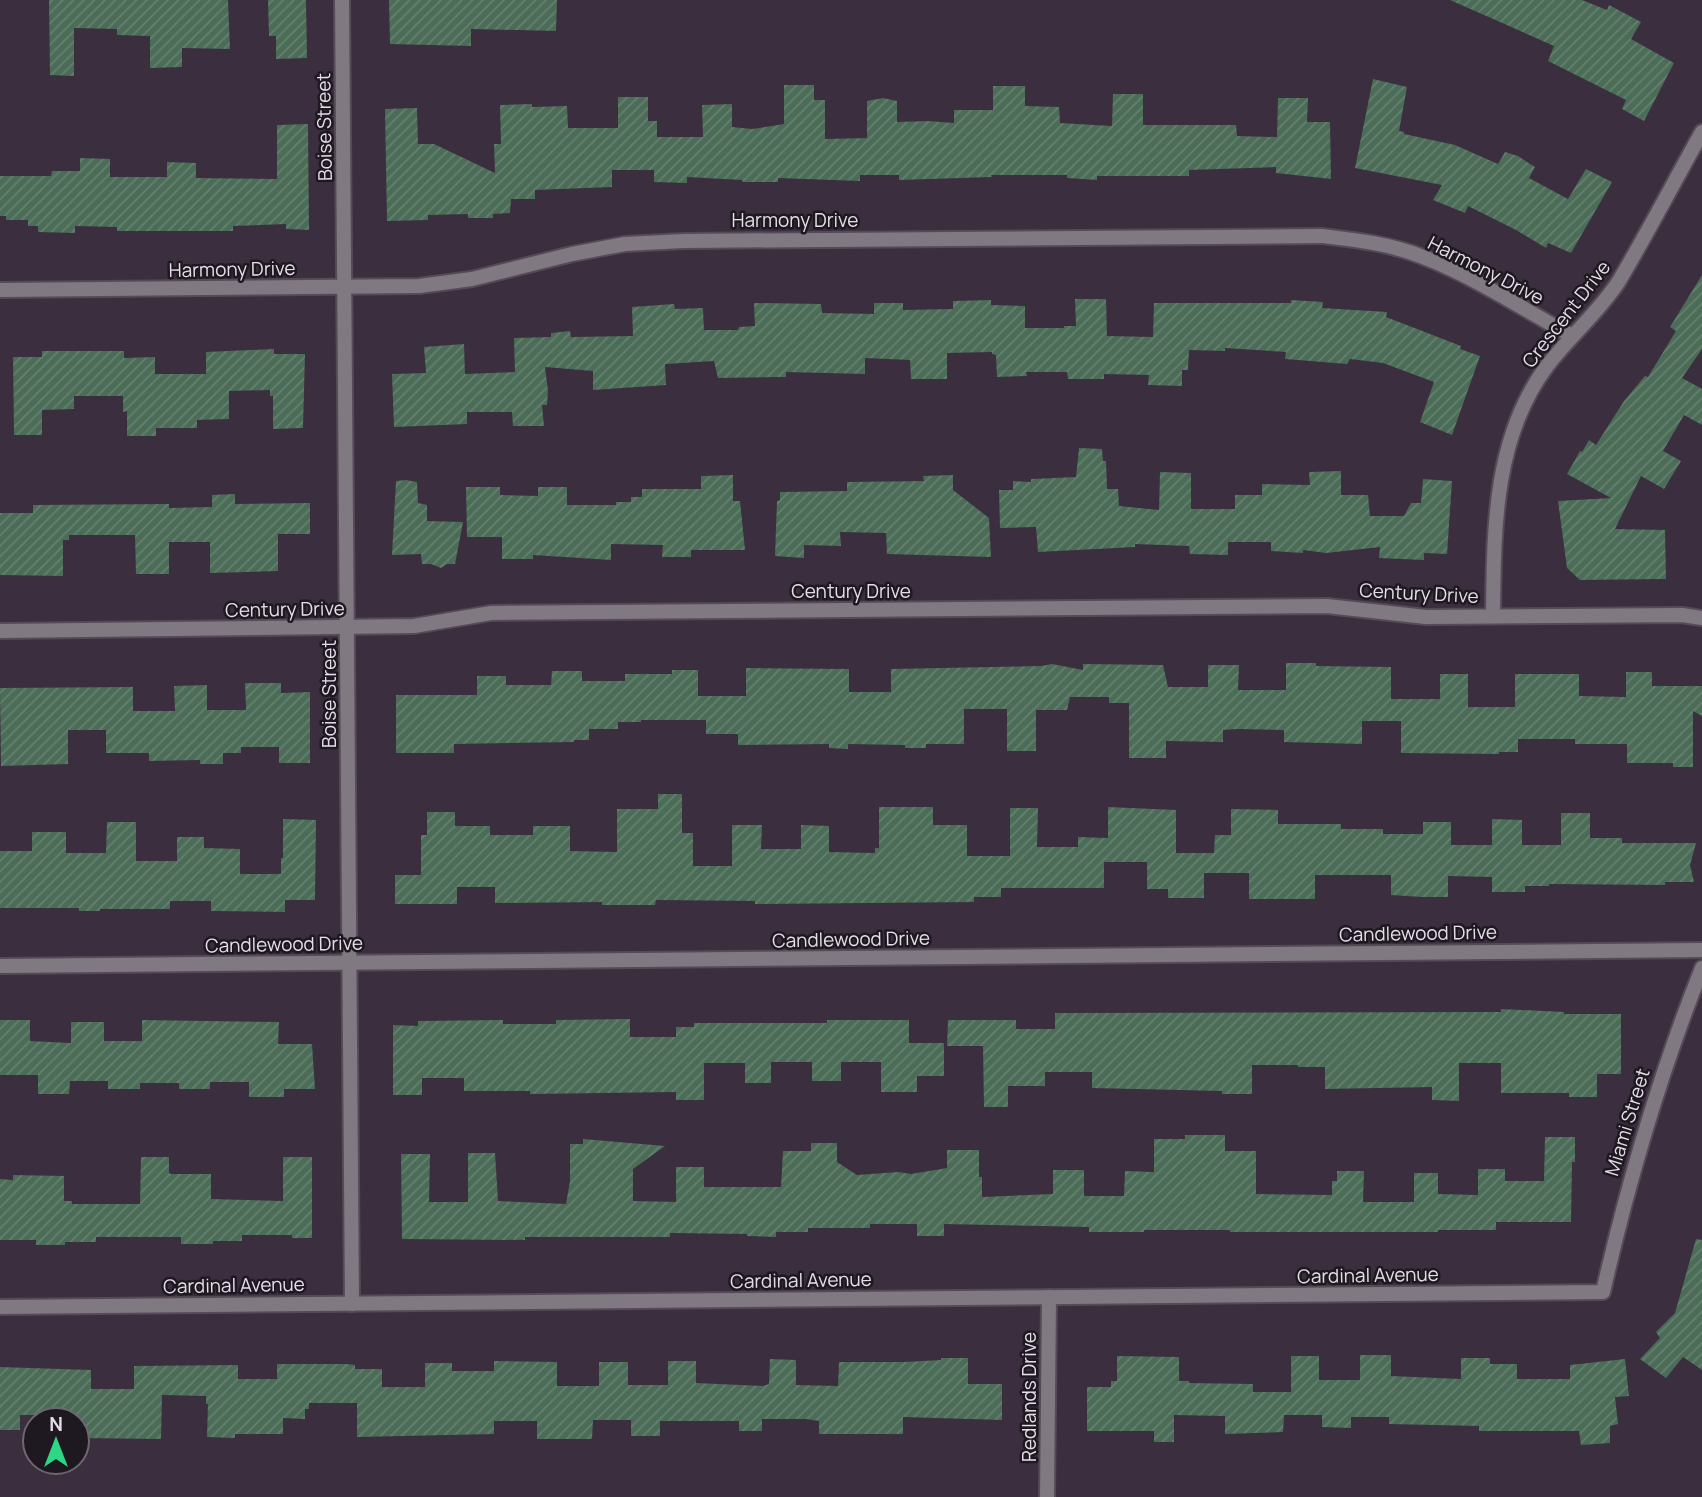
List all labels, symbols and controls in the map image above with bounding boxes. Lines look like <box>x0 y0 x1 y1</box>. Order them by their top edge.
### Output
street label: Boise Street <box>310 73 338 181</box>
street label: Harmony Drive <box>732 207 858 233</box>
street label: Harmony Drive <box>1424 230 1548 310</box>
street label: Harmony Drive <box>168 255 296 283</box>
street label: Crescent Drive <box>1516 255 1616 373</box>
street label: Century Drive <box>1359 577 1479 609</box>
street label: Century Drive <box>791 578 911 604</box>
street label: Century Drive <box>225 595 345 623</box>
street label: Boise Street <box>316 640 342 748</box>
street label: Candlewood Drive <box>1339 919 1497 947</box>
street label: Candlewood Drive <box>772 925 930 953</box>
street label: Candlewood Drive <box>205 930 363 958</box>
street label: Miami Street <box>1598 1065 1656 1179</box>
street label: Cardinal Avenue <box>1297 1261 1439 1289</box>
street label: Cardinal Avenue <box>730 1266 872 1294</box>
street label: Cardinal Avenue <box>163 1271 305 1299</box>
street label: Redlands Drive <box>1016 1332 1042 1462</box>
north arrow <box>21 1406 91 1476</box>
text: N <box>49 1411 63 1437</box>

